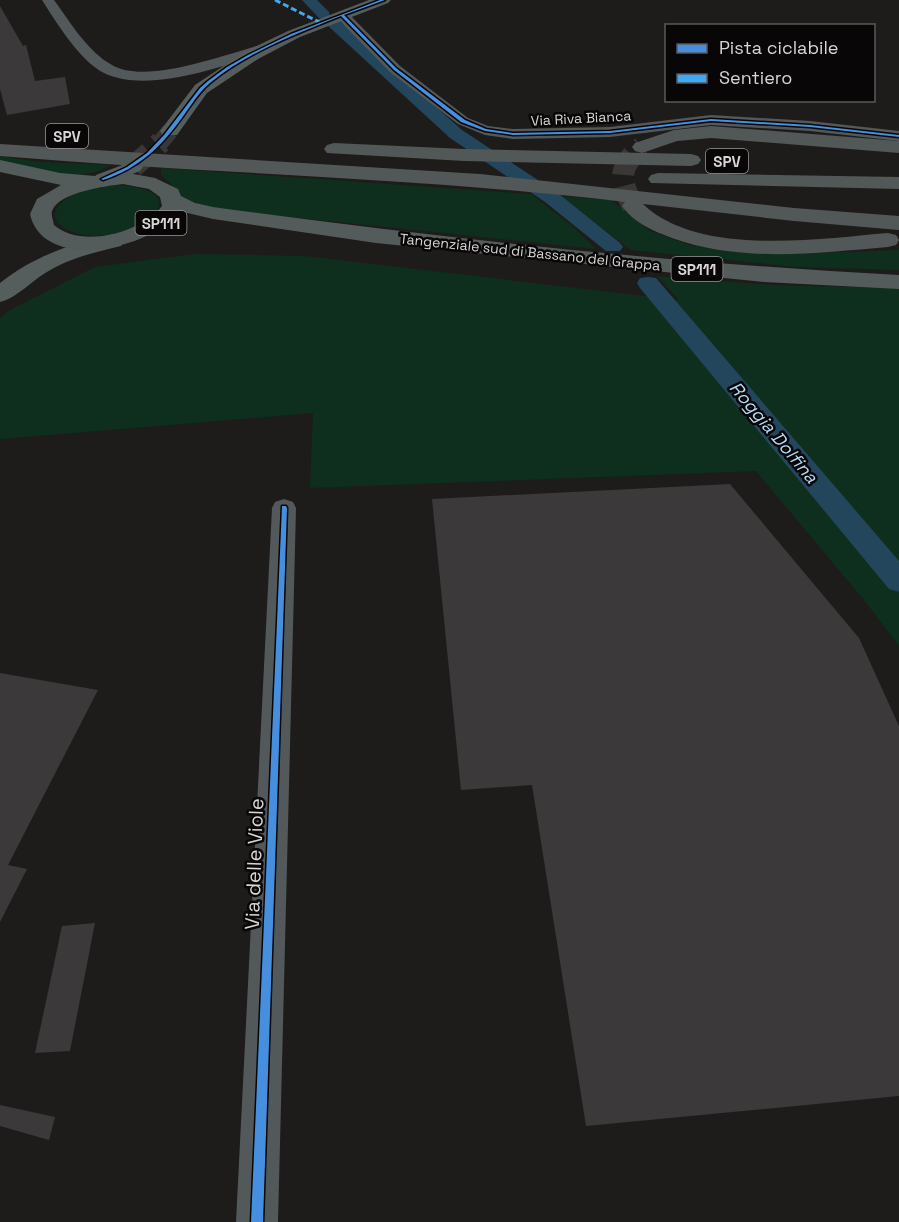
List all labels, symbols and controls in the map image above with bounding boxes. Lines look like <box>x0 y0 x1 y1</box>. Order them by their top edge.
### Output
legend <box>665 24 875 102</box>
text: Pista ciclabile <box>719 36 838 59</box>
text: Sentiero <box>719 66 792 89</box>
street label: Via Riva Bianca <box>530 106 632 130</box>
road number: SPV <box>46 124 88 148</box>
road number: SPV <box>706 149 748 173</box>
road number: SP111 <box>136 211 186 235</box>
street label: Tangenziale sud di Bassano del Grappa <box>399 229 661 275</box>
road number: SP111 <box>672 257 722 281</box>
water label: Roggia Dolfina <box>725 376 824 488</box>
street label: Via delle Viole <box>239 798 269 930</box>

